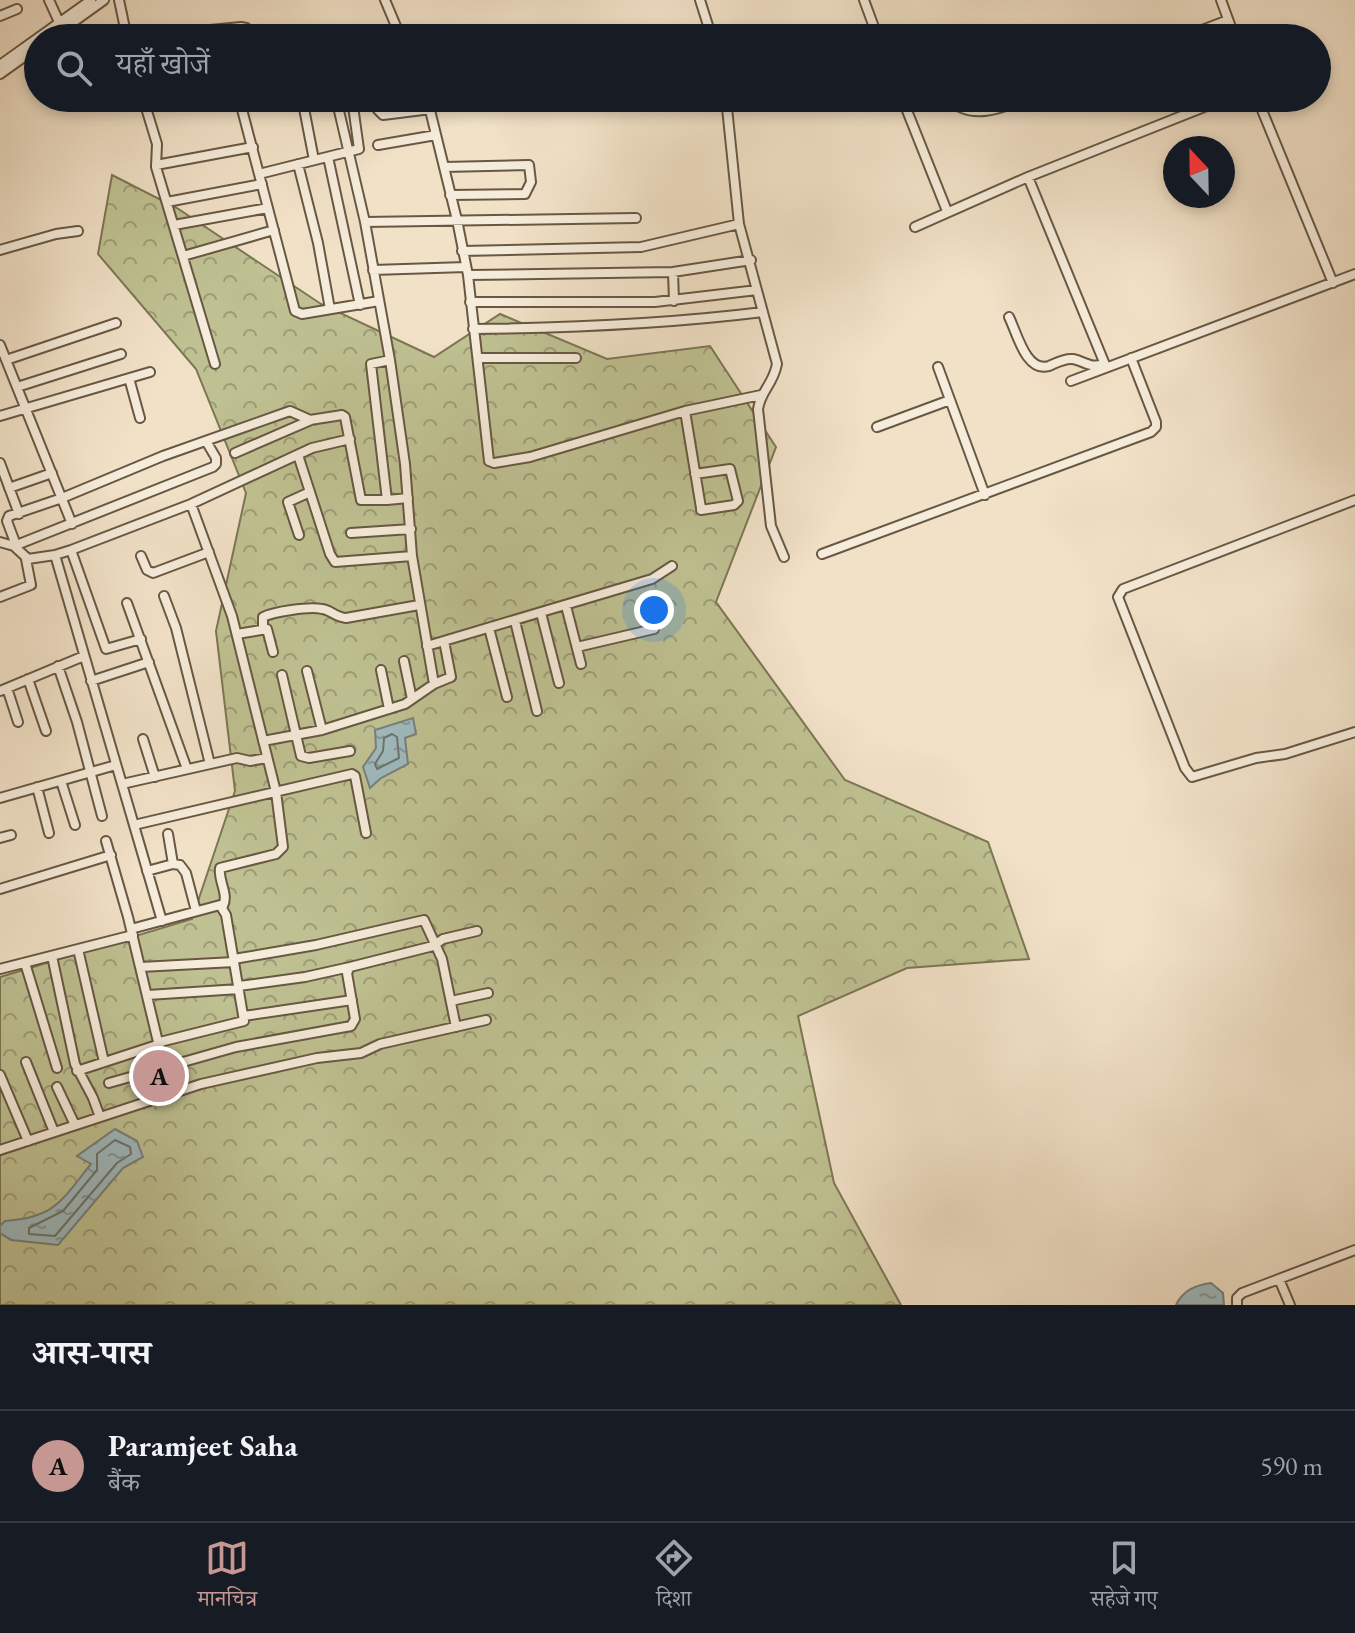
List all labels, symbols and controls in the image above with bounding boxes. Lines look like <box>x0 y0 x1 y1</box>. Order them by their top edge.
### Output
search box <box>24 24 1331 112</box>
text: यहाँ खोजें <box>116 44 210 83</box>
icon: search <box>52 46 96 90</box>
north arrow <box>1163 136 1235 208</box>
your location <box>634 590 674 630</box>
pin: A <box>133 1046 185 1106</box>
text: आस-पास <box>32 1330 151 1374</box>
text: Paramjeet Saha <box>108 1426 298 1465</box>
text: A <box>49 1449 67 1483</box>
text: 590 m <box>1260 1449 1323 1483</box>
text: बैंक <box>108 1465 140 1499</box>
tab: मानचित्र <box>197 1536 257 1620</box>
tab: दिशा <box>652 1536 696 1620</box>
tab: सहेजे गए <box>1091 1536 1158 1620</box>

